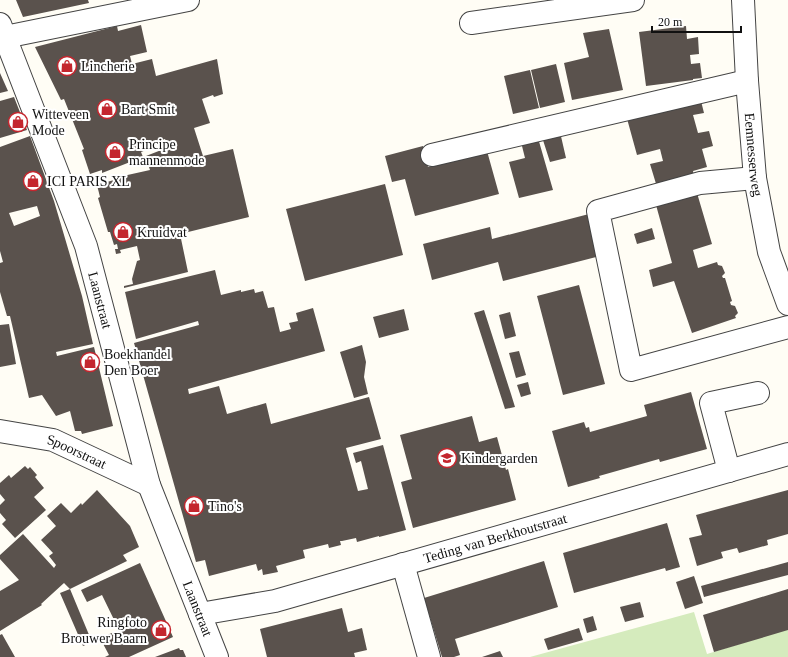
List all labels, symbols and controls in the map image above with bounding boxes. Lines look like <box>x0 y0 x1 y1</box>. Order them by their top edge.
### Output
scale bar <box>652 8 741 34</box>
text: 20 m <box>658 15 683 29</box>
shop icon: Lincherie <box>56 55 78 77</box>
place label: Lincherie <box>81 59 135 74</box>
shop icon: Bart Smit <box>96 98 118 120</box>
place label: Bart Smit <box>121 102 175 117</box>
place label: Witteveen Mode <box>32 107 89 138</box>
shop icon: Witteveen Mode <box>7 111 29 133</box>
street label: Eemnesserweg <box>742 112 766 198</box>
place label: Principe mannenmode <box>129 137 204 168</box>
shop icon: Principe mannenmode <box>104 141 126 163</box>
shop icon: ICI PARIS XL <box>22 170 44 192</box>
place label: ICI PARIS XL <box>47 174 130 189</box>
shop icon: Kruidvat <box>112 221 134 243</box>
place label: Kruidvat <box>137 225 187 240</box>
street label: Laanstraat <box>86 270 115 330</box>
place label: Boekhandel Den Boer <box>104 347 171 378</box>
shop icon: Boekhandel Den Boer <box>79 351 101 373</box>
street label: Spoorstraat <box>46 432 109 472</box>
school or university icon: Kindergarden <box>436 447 458 469</box>
place label: Kindergarden <box>461 451 538 466</box>
shop icon: Tino's <box>183 495 205 517</box>
place label: Tino's <box>208 499 242 514</box>
street label: Teding van Berkhoutstraat <box>422 510 569 566</box>
street label: Laanstraat <box>180 579 216 638</box>
place label: Ringfoto Brouwer Baarn <box>61 615 147 646</box>
shop icon: Ringfoto Brouwer Baarn <box>150 619 172 641</box>

